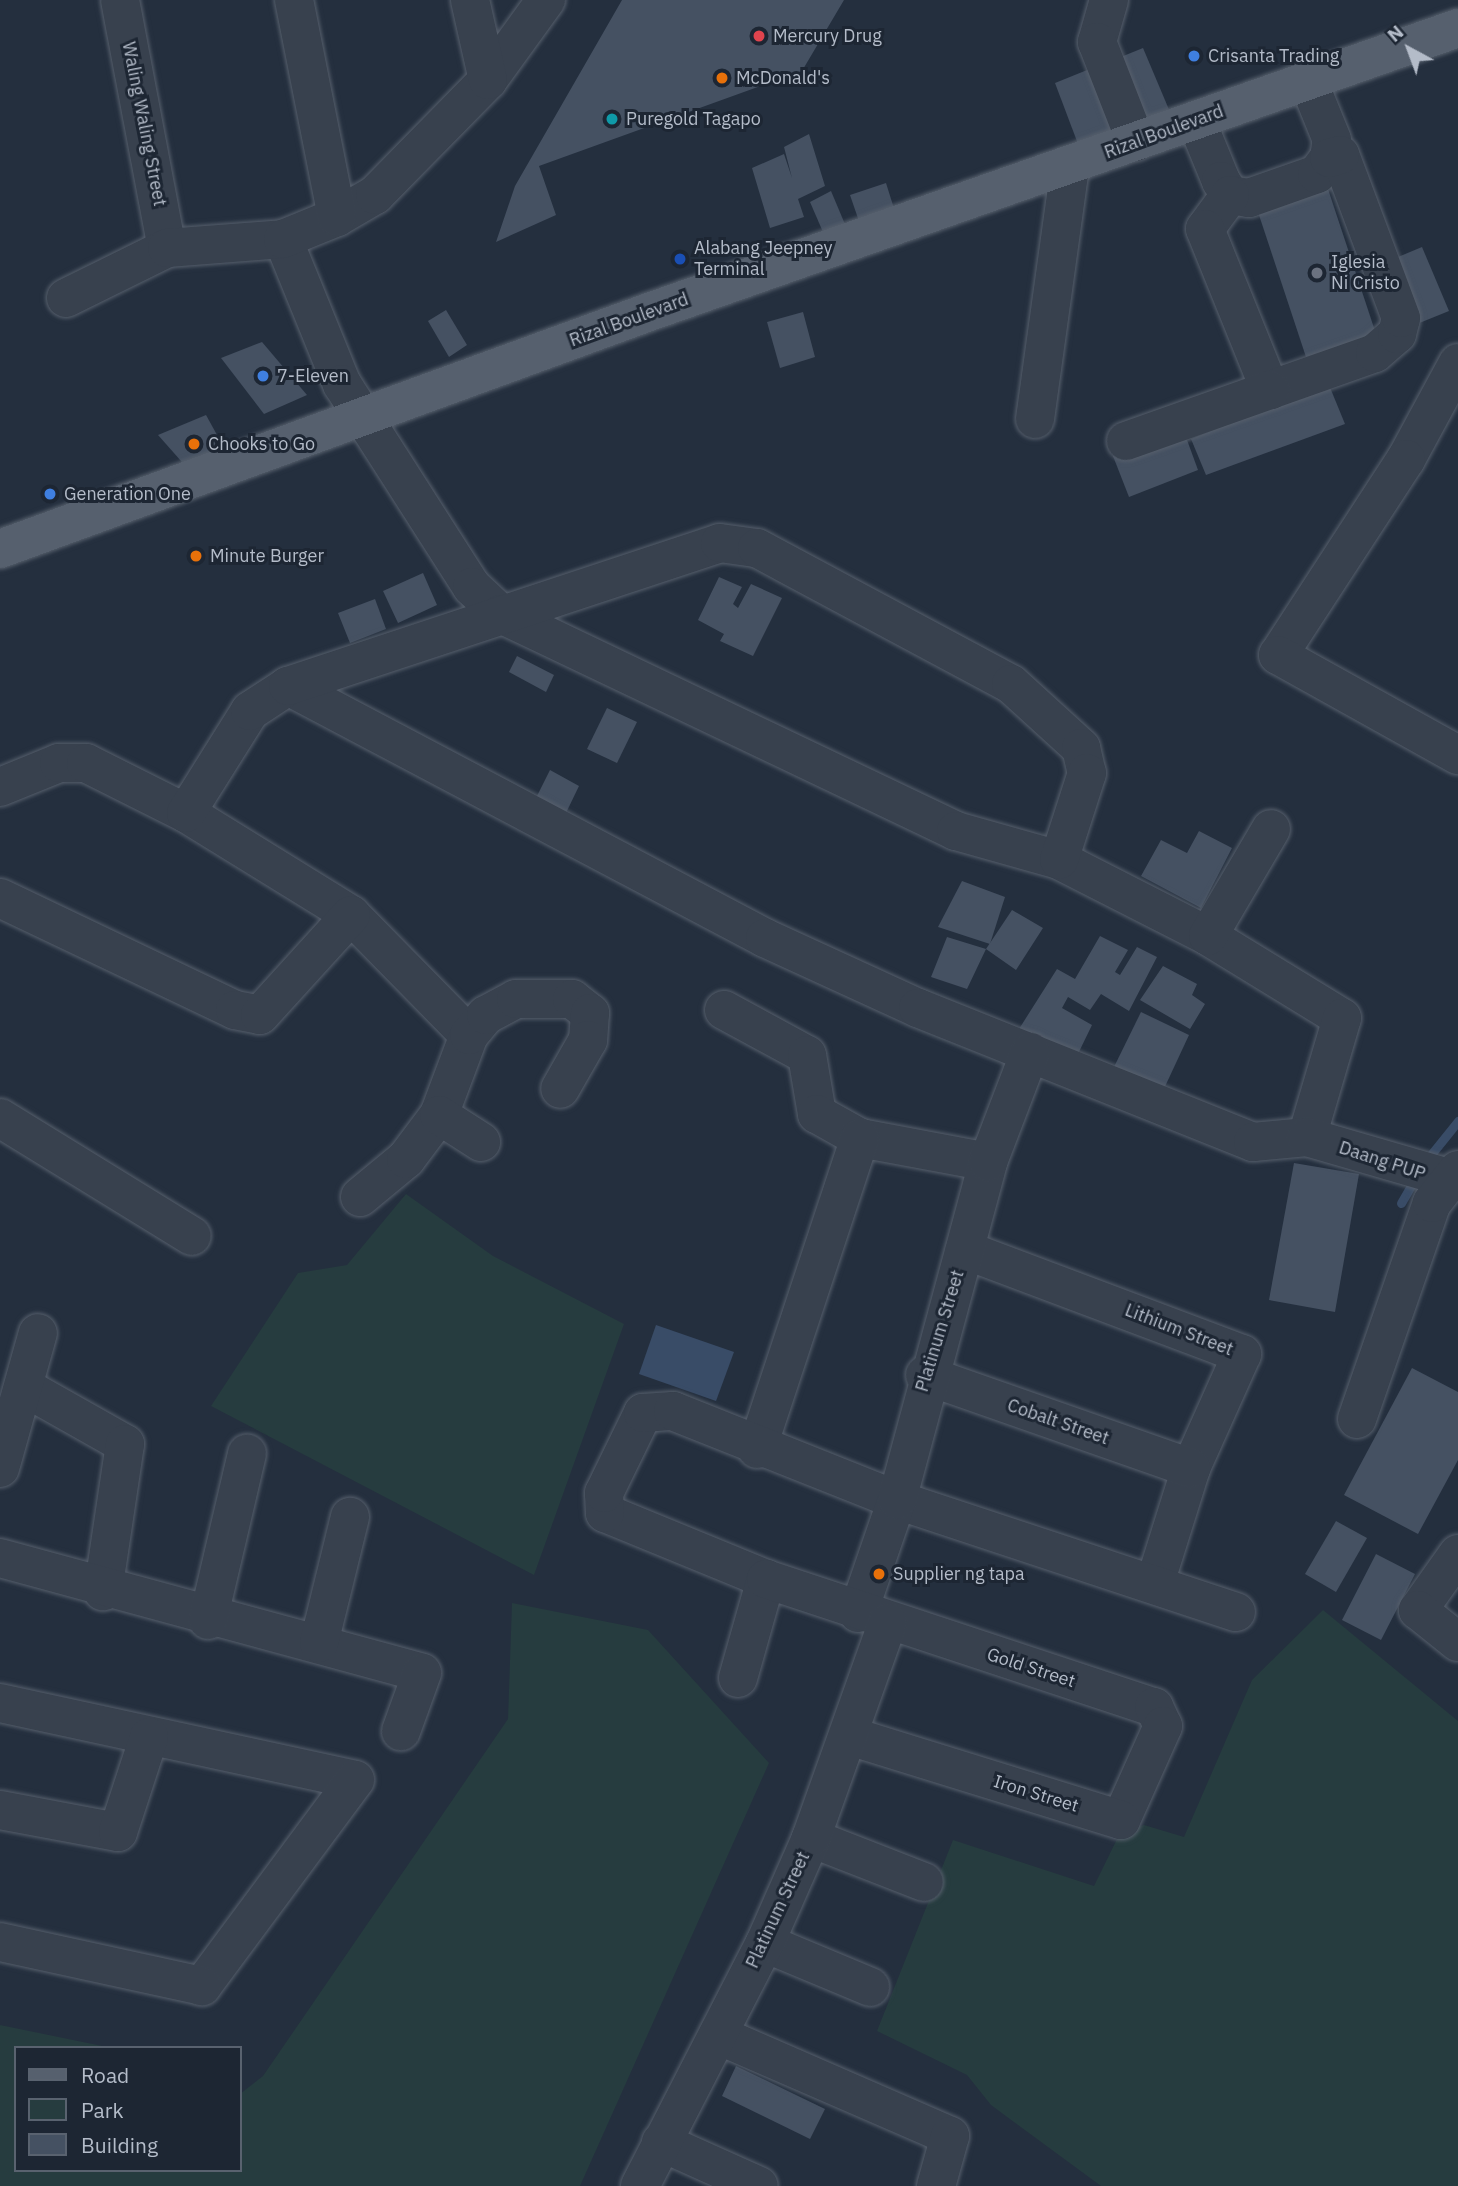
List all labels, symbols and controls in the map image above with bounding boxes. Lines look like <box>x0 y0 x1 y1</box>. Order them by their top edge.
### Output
north arrow <box>1374 14 1444 84</box>
text: N <box>1382 20 1408 47</box>
place label: Mercury Drug <box>773 25 882 47</box>
marker: Mercury Drug <box>751 28 767 44</box>
street label: Waling Waling Street <box>117 40 171 208</box>
place label: Crisanta Trading <box>1208 45 1339 67</box>
marker: Crisanta Trading <box>1186 48 1202 64</box>
place label: McDonald's <box>736 67 830 89</box>
marker: McDonald's <box>714 70 730 86</box>
street label: Rizal Boulevard <box>1102 100 1226 164</box>
place label: Puregold Tagapo <box>626 108 761 130</box>
marker: Puregold Tagapo <box>604 111 620 127</box>
place label: Alabang Jeepney Terminal <box>694 238 832 280</box>
marker: Alabang Jeepney Terminal <box>672 251 688 267</box>
place label: Iglesia Ni Cristo <box>1331 252 1400 294</box>
marker: Iglesia Ni Cristo <box>1309 265 1325 281</box>
street label: Rizal Boulevard <box>567 288 691 352</box>
place label: 7-Eleven <box>277 365 349 387</box>
marker: 7-Eleven <box>255 368 271 384</box>
place label: Chooks to Go <box>208 433 315 455</box>
marker: Chooks to Go <box>186 436 202 452</box>
place label: Generation One <box>64 483 191 505</box>
marker: Generation One <box>42 486 58 502</box>
place label: Minute Burger <box>210 545 324 567</box>
marker: Minute Burger <box>188 548 204 564</box>
street label: Daang PUP <box>1336 1137 1428 1185</box>
street label: Platinum Street <box>911 1268 969 1394</box>
street label: Lithium Street <box>1122 1299 1236 1361</box>
street label: Cobalt Street <box>1004 1395 1112 1449</box>
place label: Supplier ng tapa <box>893 1563 1025 1585</box>
marker: Supplier ng tapa <box>871 1566 887 1582</box>
street label: Gold Street <box>984 1644 1078 1692</box>
street label: Iron Street <box>991 1771 1081 1817</box>
street label: Platinum Street <box>742 1848 814 1972</box>
legend <box>14 2046 242 2172</box>
text: Road <box>81 2061 129 2089</box>
text: Park <box>81 2096 124 2124</box>
text: Building <box>81 2131 158 2159</box>

